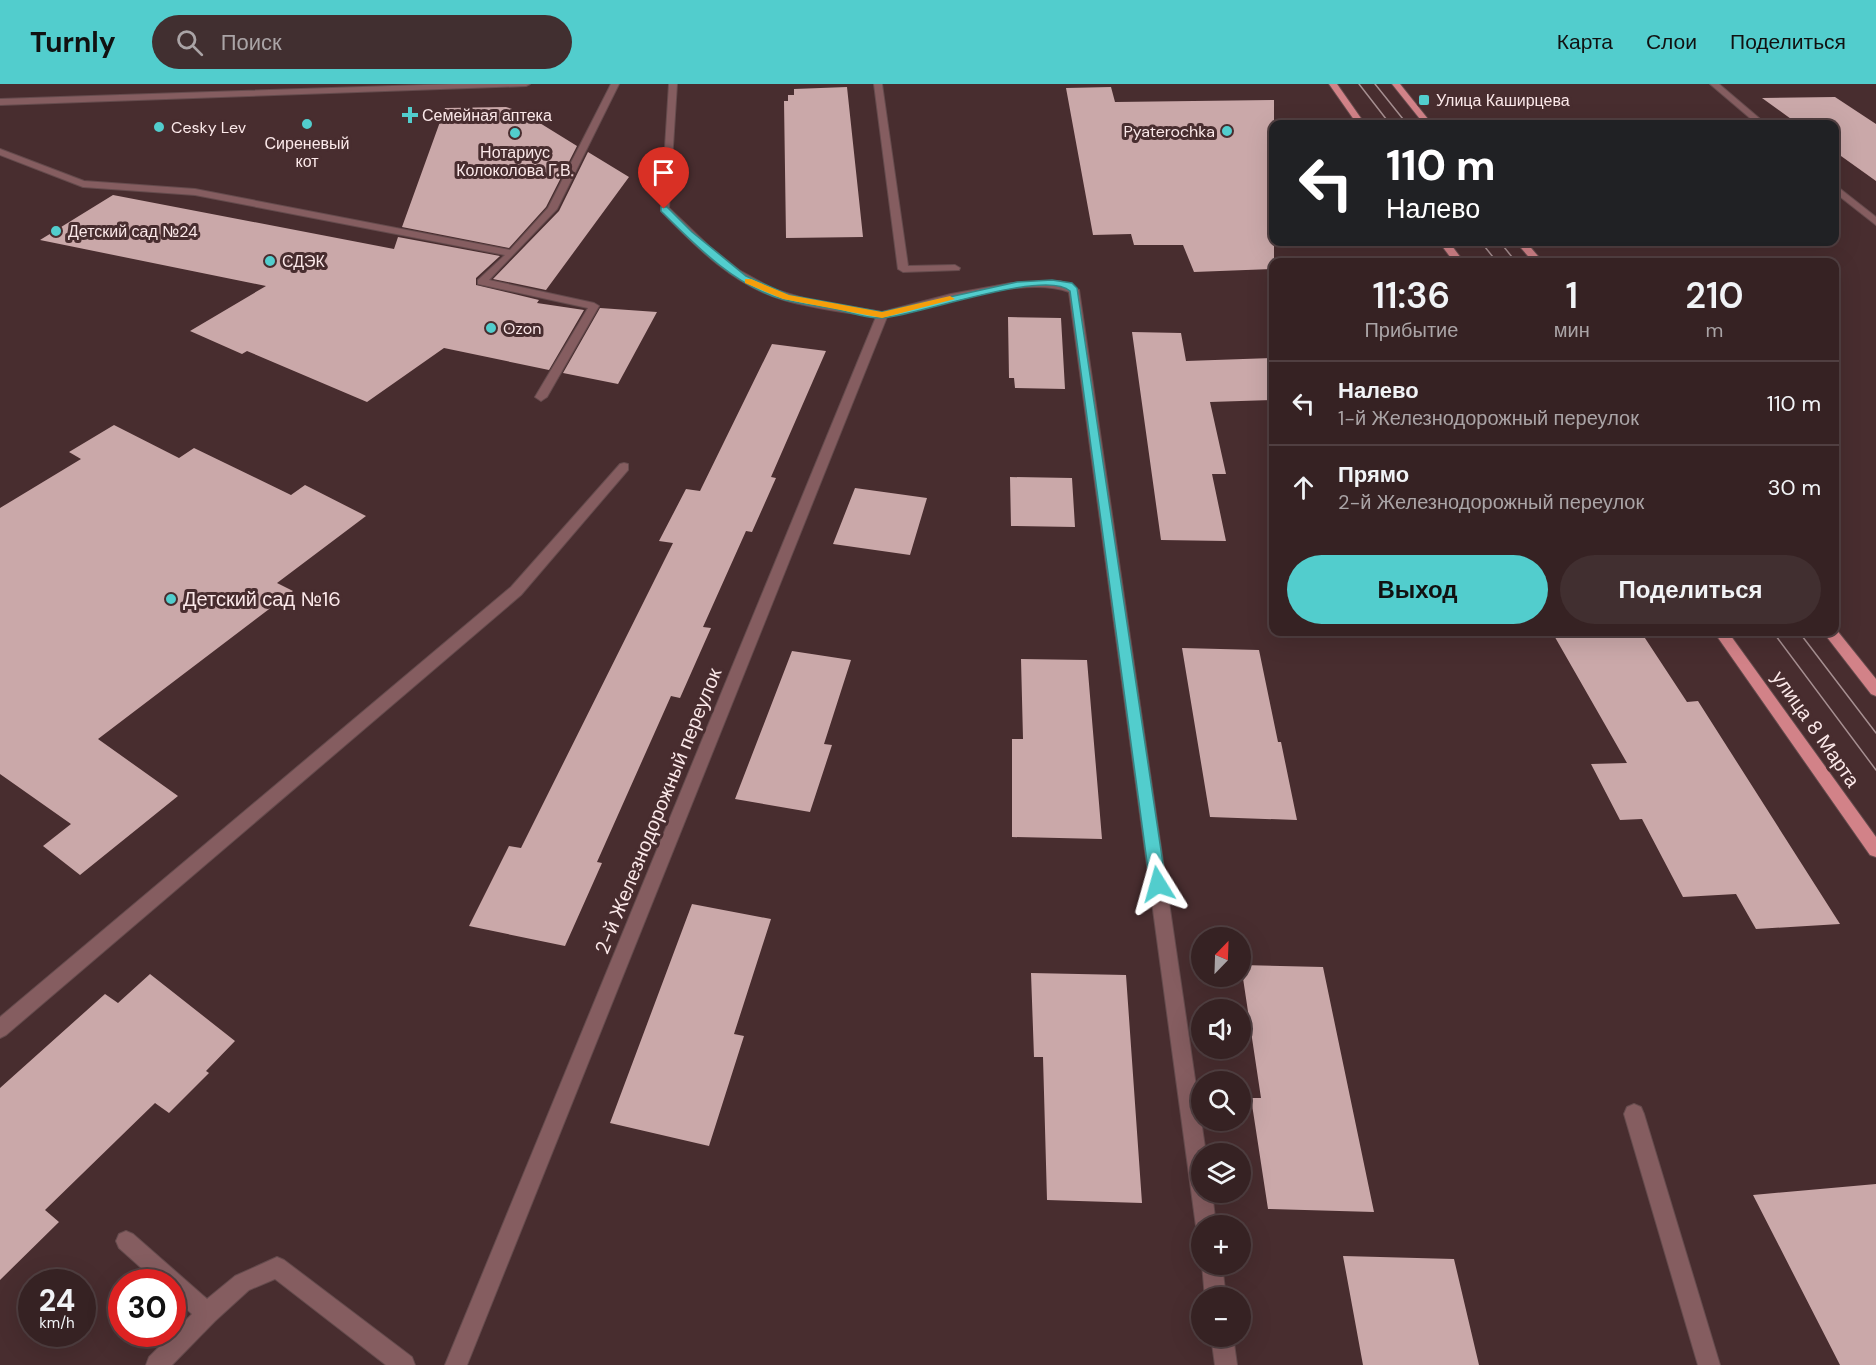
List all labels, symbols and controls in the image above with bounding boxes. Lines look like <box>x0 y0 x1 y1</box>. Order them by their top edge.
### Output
search box <box>152 15 572 69</box>
text: Turnly <box>30 24 116 61</box>
icon: search <box>173 26 206 59</box>
text: Поиск <box>221 28 282 57</box>
text: Карта <box>1557 28 1613 56</box>
text: Слои <box>1646 28 1697 56</box>
text: Поделиться <box>1730 28 1846 56</box>
place label: Улица Каширцева <box>1436 90 1570 111</box>
marker: Улица Каширцева <box>1417 93 1431 107</box>
place label: Семейная аптека <box>422 105 552 126</box>
marker: Семейная аптека <box>403 108 417 122</box>
place label: Cesky Lev <box>171 117 247 138</box>
marker: Сиреневый кот <box>300 117 314 131</box>
marker: Cesky Lev <box>152 120 166 134</box>
place label: Pyaterochka <box>1124 121 1215 142</box>
marker: Pyaterochka <box>1220 124 1234 138</box>
marker: Нотариус Колоколова Г.В. <box>508 126 522 140</box>
place label: Сиреневый кот <box>265 133 349 172</box>
text: 110 m <box>1386 138 1496 193</box>
place label: Нотариус Колоколова Г.В. <box>456 142 574 181</box>
icon: left <box>1287 144 1365 222</box>
pin <box>638 147 689 209</box>
icon: arrive <box>647 156 680 189</box>
text: Налево <box>1386 191 1480 226</box>
place label: Детский сад №24 <box>68 221 198 242</box>
marker: Детский сад №24 <box>49 224 63 238</box>
place label: СДЭК <box>282 251 326 272</box>
marker: СДЭК <box>263 254 277 268</box>
text: 11:36 <box>1372 272 1450 319</box>
text: 1 <box>1566 272 1578 319</box>
text: 210 <box>1685 272 1744 319</box>
text: Прибытие <box>1364 317 1458 343</box>
text: мин <box>1554 317 1590 343</box>
text: m <box>1705 317 1723 343</box>
place label: Ozon <box>503 318 541 339</box>
marker: Ozon <box>484 321 498 335</box>
text: Налево <box>1338 376 1419 405</box>
icon: left <box>1287 387 1320 420</box>
text: 110 m <box>1767 389 1821 418</box>
text: 1-й Железнодорожный переулок <box>1338 405 1639 431</box>
text: Прямо <box>1338 460 1409 489</box>
icon: ahead <box>1287 471 1320 504</box>
text: 30 m <box>1767 473 1821 502</box>
text: 2-й Железнодорожный переулок <box>1338 489 1644 515</box>
button: Выход <box>1287 555 1548 624</box>
button: Поделиться <box>1560 555 1821 624</box>
place label: Детский сад №16 <box>183 586 341 612</box>
marker: Детский сад №16 <box>164 592 178 606</box>
street label: 2-й Железнодорожный переулок <box>589 664 727 958</box>
street label: улица 8 Марта <box>1766 666 1866 793</box>
position arrow <box>1126 852 1190 916</box>
north arrow <box>1191 927 1251 987</box>
map controls <box>1191 927 1251 1347</box>
button: sound <box>1191 999 1251 1059</box>
button: search <box>1191 1071 1251 1131</box>
button: layers <box>1191 1143 1251 1203</box>
button: + <box>1191 1215 1251 1275</box>
speed limit sign: 30 <box>108 1269 186 1347</box>
text: 24 <box>39 1281 75 1320</box>
button: − <box>1191 1287 1251 1347</box>
text: km/h <box>39 1313 75 1333</box>

